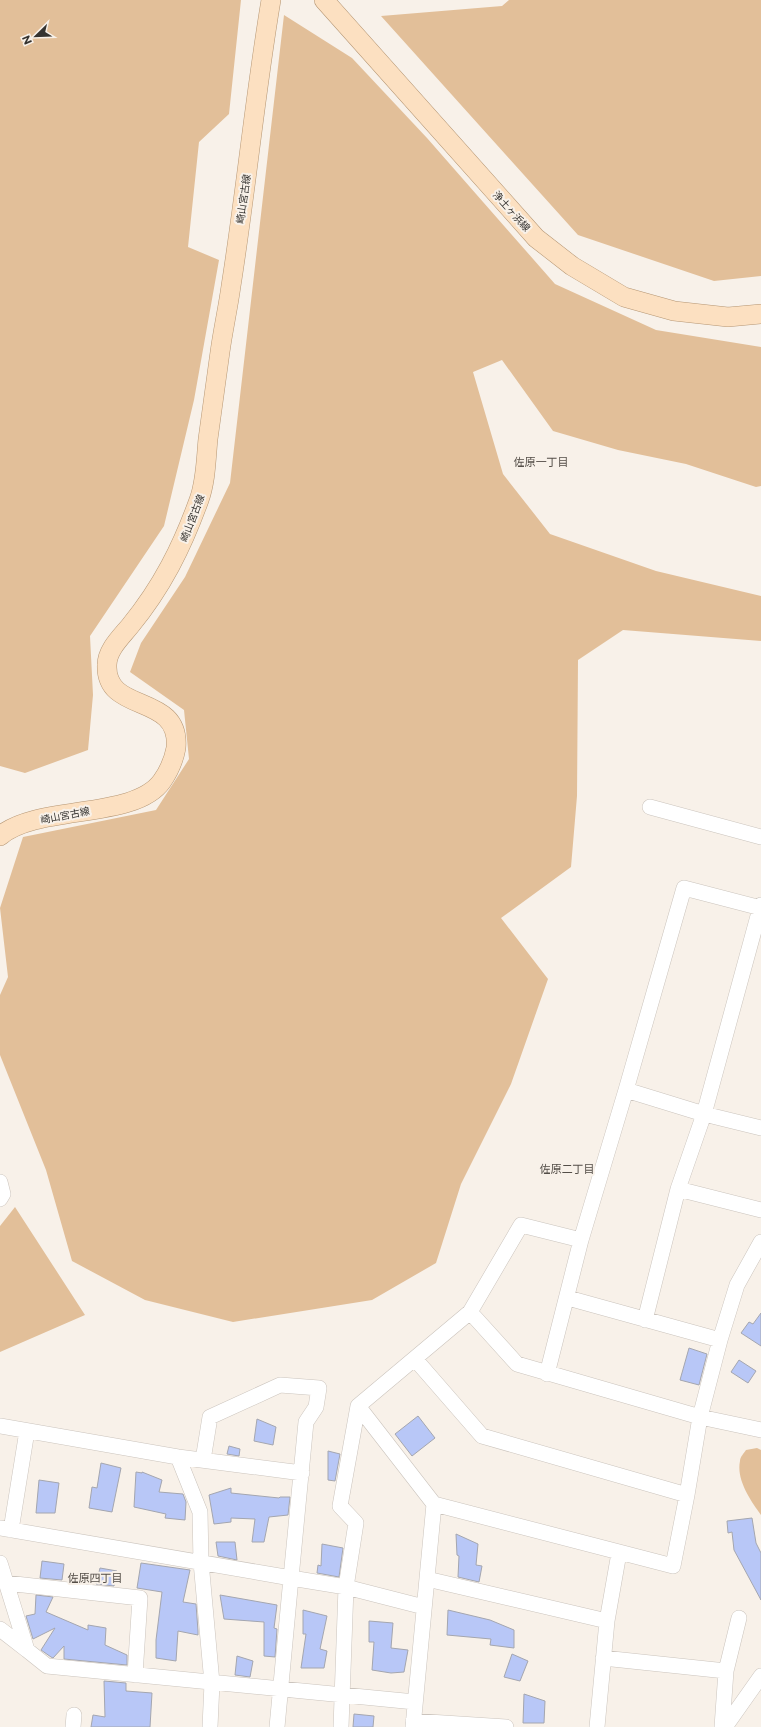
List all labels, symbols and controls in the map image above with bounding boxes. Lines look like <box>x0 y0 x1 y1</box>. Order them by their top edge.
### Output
north arrow <box>16 16 56 56</box>
text: N <box>19 33 35 47</box>
street label: 崎山宮古線 <box>234 173 253 225</box>
street label: 浄土ヶ浜線 <box>490 188 533 234</box>
district label: 佐原一丁目 <box>514 455 569 469</box>
street label: 崎山宮古線 <box>177 493 207 544</box>
street label: 崎山宮古線 <box>39 804 91 827</box>
district label: 佐原二丁目 <box>540 1162 595 1176</box>
district label: 佐原四丁目 <box>68 1571 123 1585</box>

